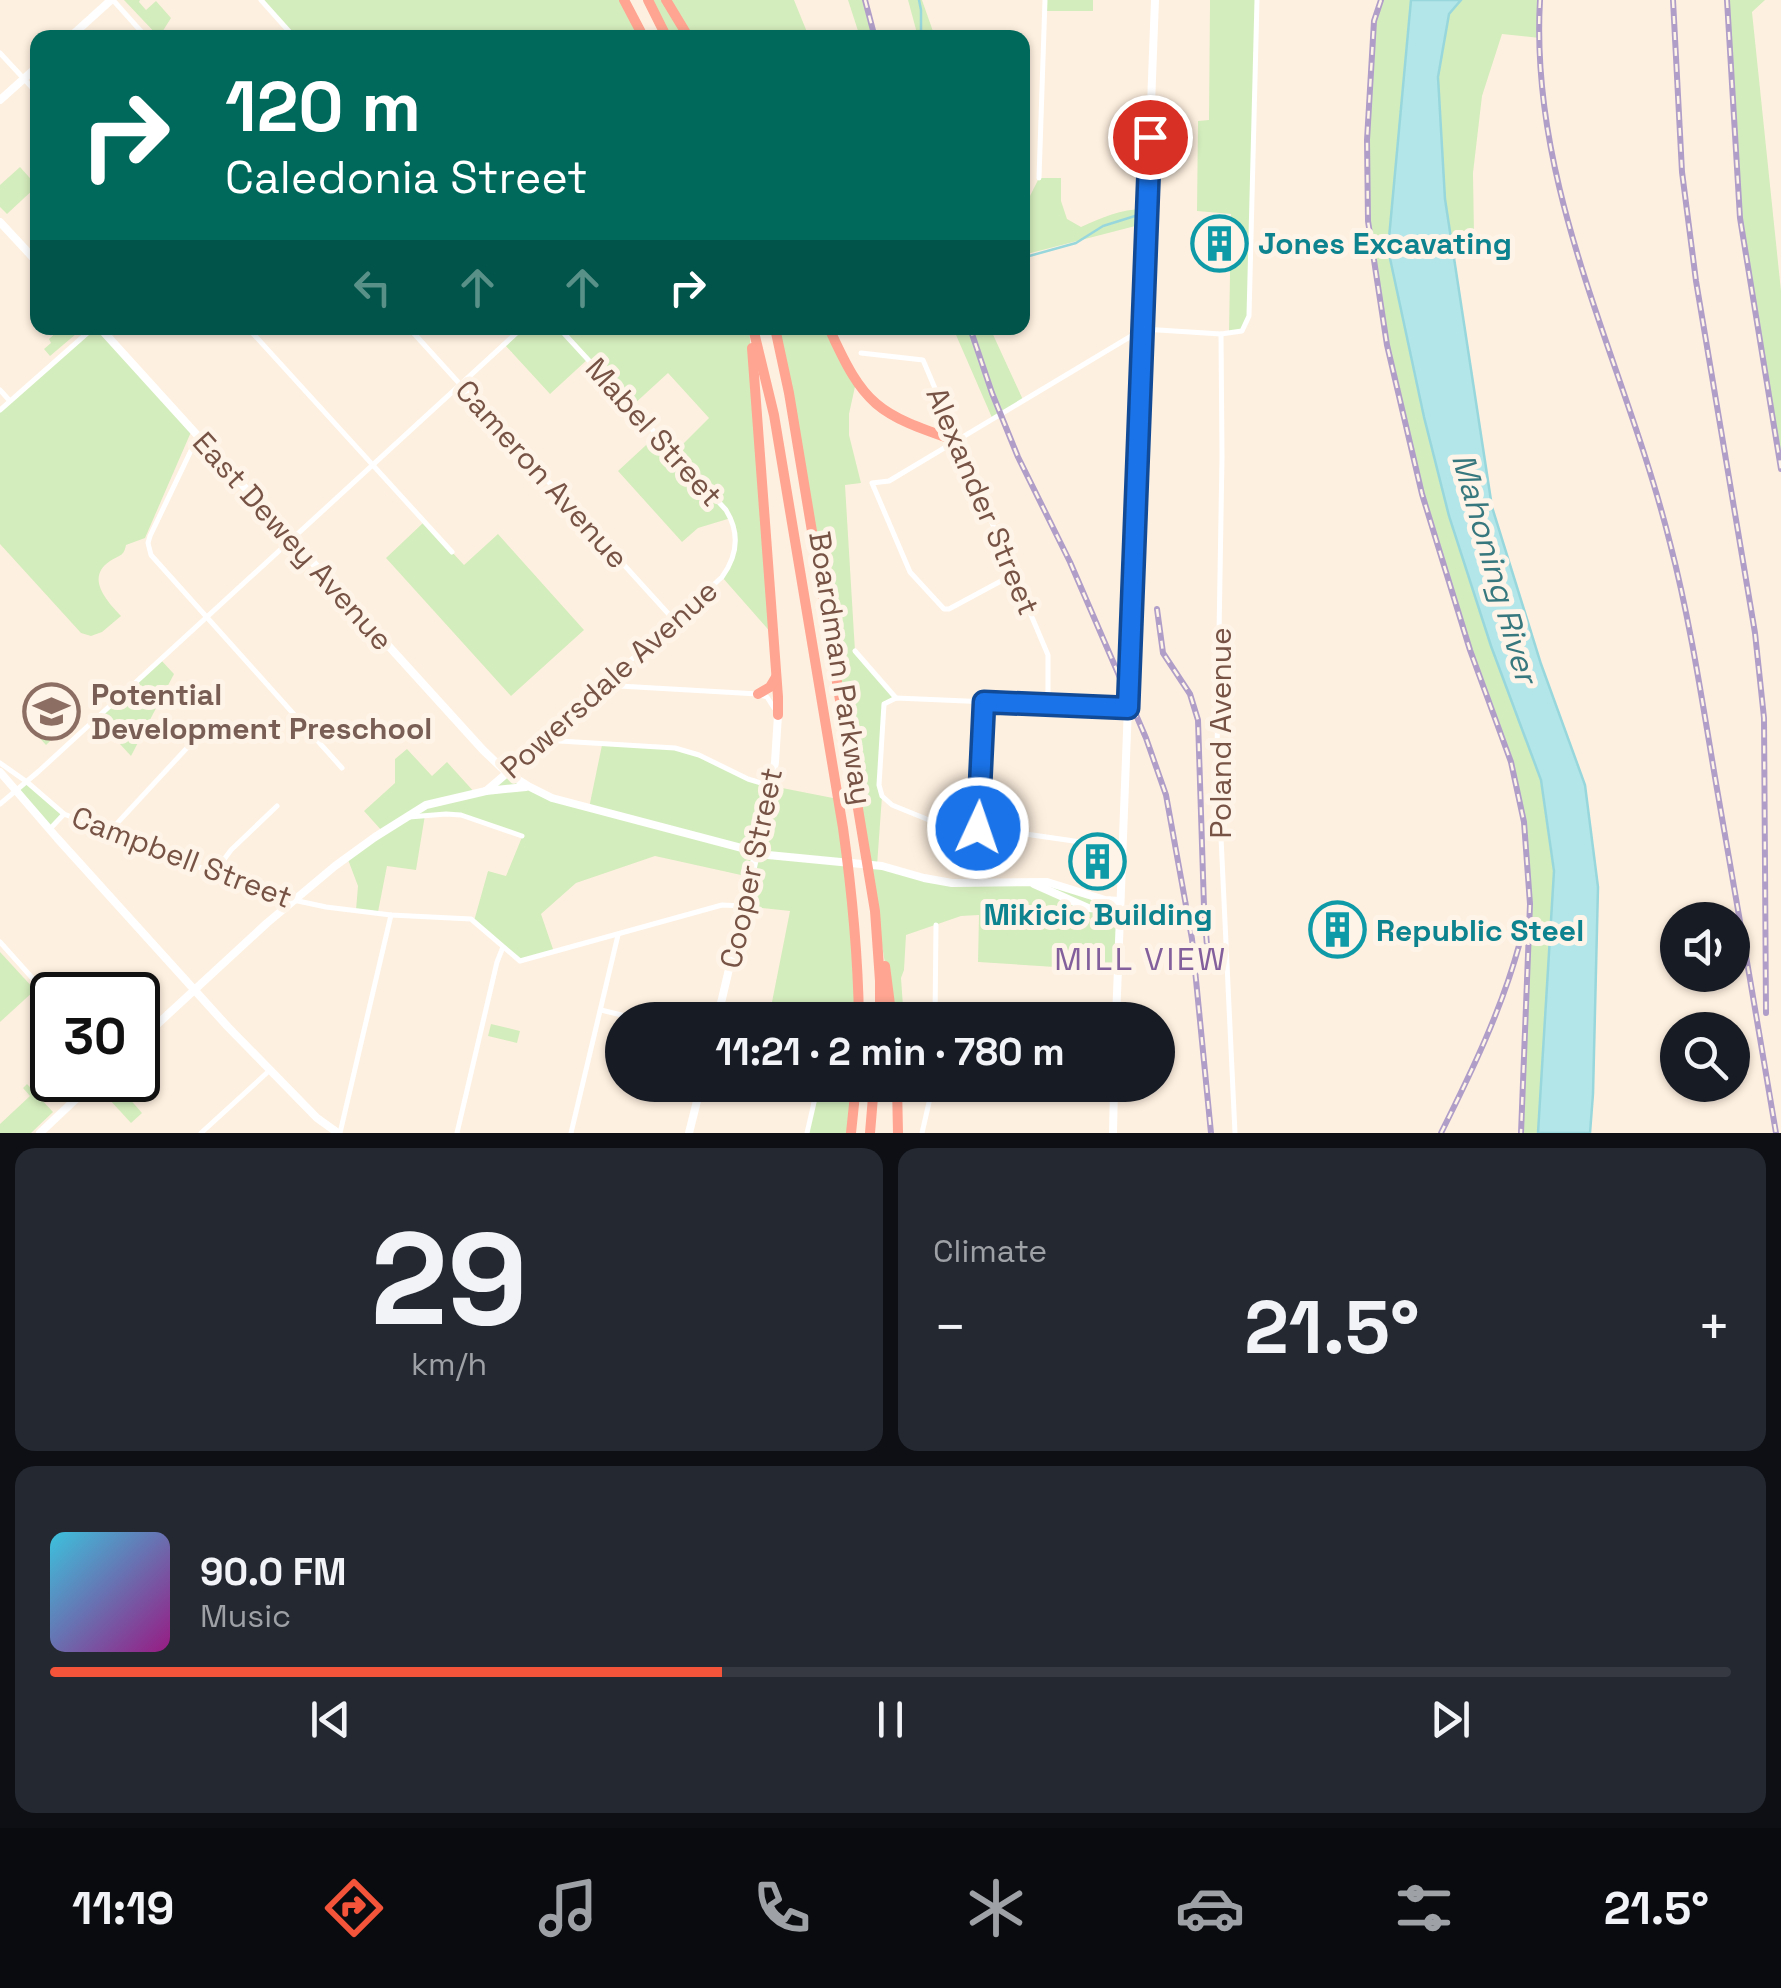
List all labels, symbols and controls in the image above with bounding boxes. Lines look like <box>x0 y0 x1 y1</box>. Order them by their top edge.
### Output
text: 120 m <box>225 62 421 151</box>
icon: right <box>60 70 190 200</box>
pin <box>1108 95 1193 180</box>
icon: arrive <box>1123 110 1178 165</box>
text: Caledonia Street <box>225 149 588 206</box>
building icon: Jones Excavating <box>1189 213 1249 273</box>
place label: Jones Excavating <box>1258 224 1512 263</box>
icon: left <box>345 260 400 315</box>
icon: ahead <box>450 260 505 315</box>
icon: ahead <box>555 260 610 315</box>
icon: right <box>660 260 715 315</box>
street label: Mabel Street <box>577 349 731 515</box>
street label: Cameron Avenue <box>447 371 637 577</box>
street label: Alexander Street <box>917 381 1049 621</box>
street label: East Dewey Avenue <box>184 423 402 659</box>
water label: Mahoning River <box>1443 449 1548 690</box>
street label: Boardman Parkway <box>800 529 882 807</box>
street label: Powersdale Avenue <box>492 571 726 787</box>
street label: Poland Avenue <box>1201 627 1240 839</box>
place label: Potential Development Preschool <box>91 675 432 748</box>
school or university icon: Potential Development Preschool <box>22 681 82 741</box>
street label: Cooper Street <box>711 764 791 972</box>
position arrow <box>926 776 1030 880</box>
street label: Campbell Street <box>66 797 298 917</box>
building icon: Mikicic Building <box>1068 831 1128 891</box>
place label: Mikicic Building <box>983 895 1213 934</box>
building icon: Republic Steel <box>1307 900 1367 960</box>
map controls <box>1660 902 1750 1102</box>
button: sound <box>1660 902 1750 992</box>
place label: Republic Steel <box>1376 911 1584 950</box>
district label: MILL VIEW <box>1054 939 1228 979</box>
speed limit sign: 30 <box>30 972 160 1102</box>
button: search <box>1660 1012 1750 1102</box>
text: 11:21 · 2 min · 780 m <box>715 1028 1065 1076</box>
text: 29 <box>370 1196 528 1362</box>
text: Climate <box>933 1231 1047 1271</box>
text: 21.5° <box>1244 1279 1420 1375</box>
text: − <box>933 1292 967 1362</box>
text: + <box>1697 1292 1731 1362</box>
text: km/h <box>411 1344 487 1384</box>
text: 90.0 FM <box>200 1548 347 1596</box>
text: Music <box>200 1596 291 1636</box>
icon: previous <box>303 1692 358 1747</box>
icon: pause <box>863 1692 918 1747</box>
icon: next <box>1423 1692 1478 1747</box>
icon: directions <box>319 1873 389 1943</box>
icon: music <box>533 1873 603 1943</box>
icon: phone <box>747 1873 817 1943</box>
icon: climate <box>961 1873 1031 1943</box>
icon: car <box>1175 1873 1245 1943</box>
icon: filters <box>1389 1873 1459 1943</box>
text: 11:19 <box>72 1880 174 1937</box>
text: 21.5° <box>1604 1880 1709 1937</box>

